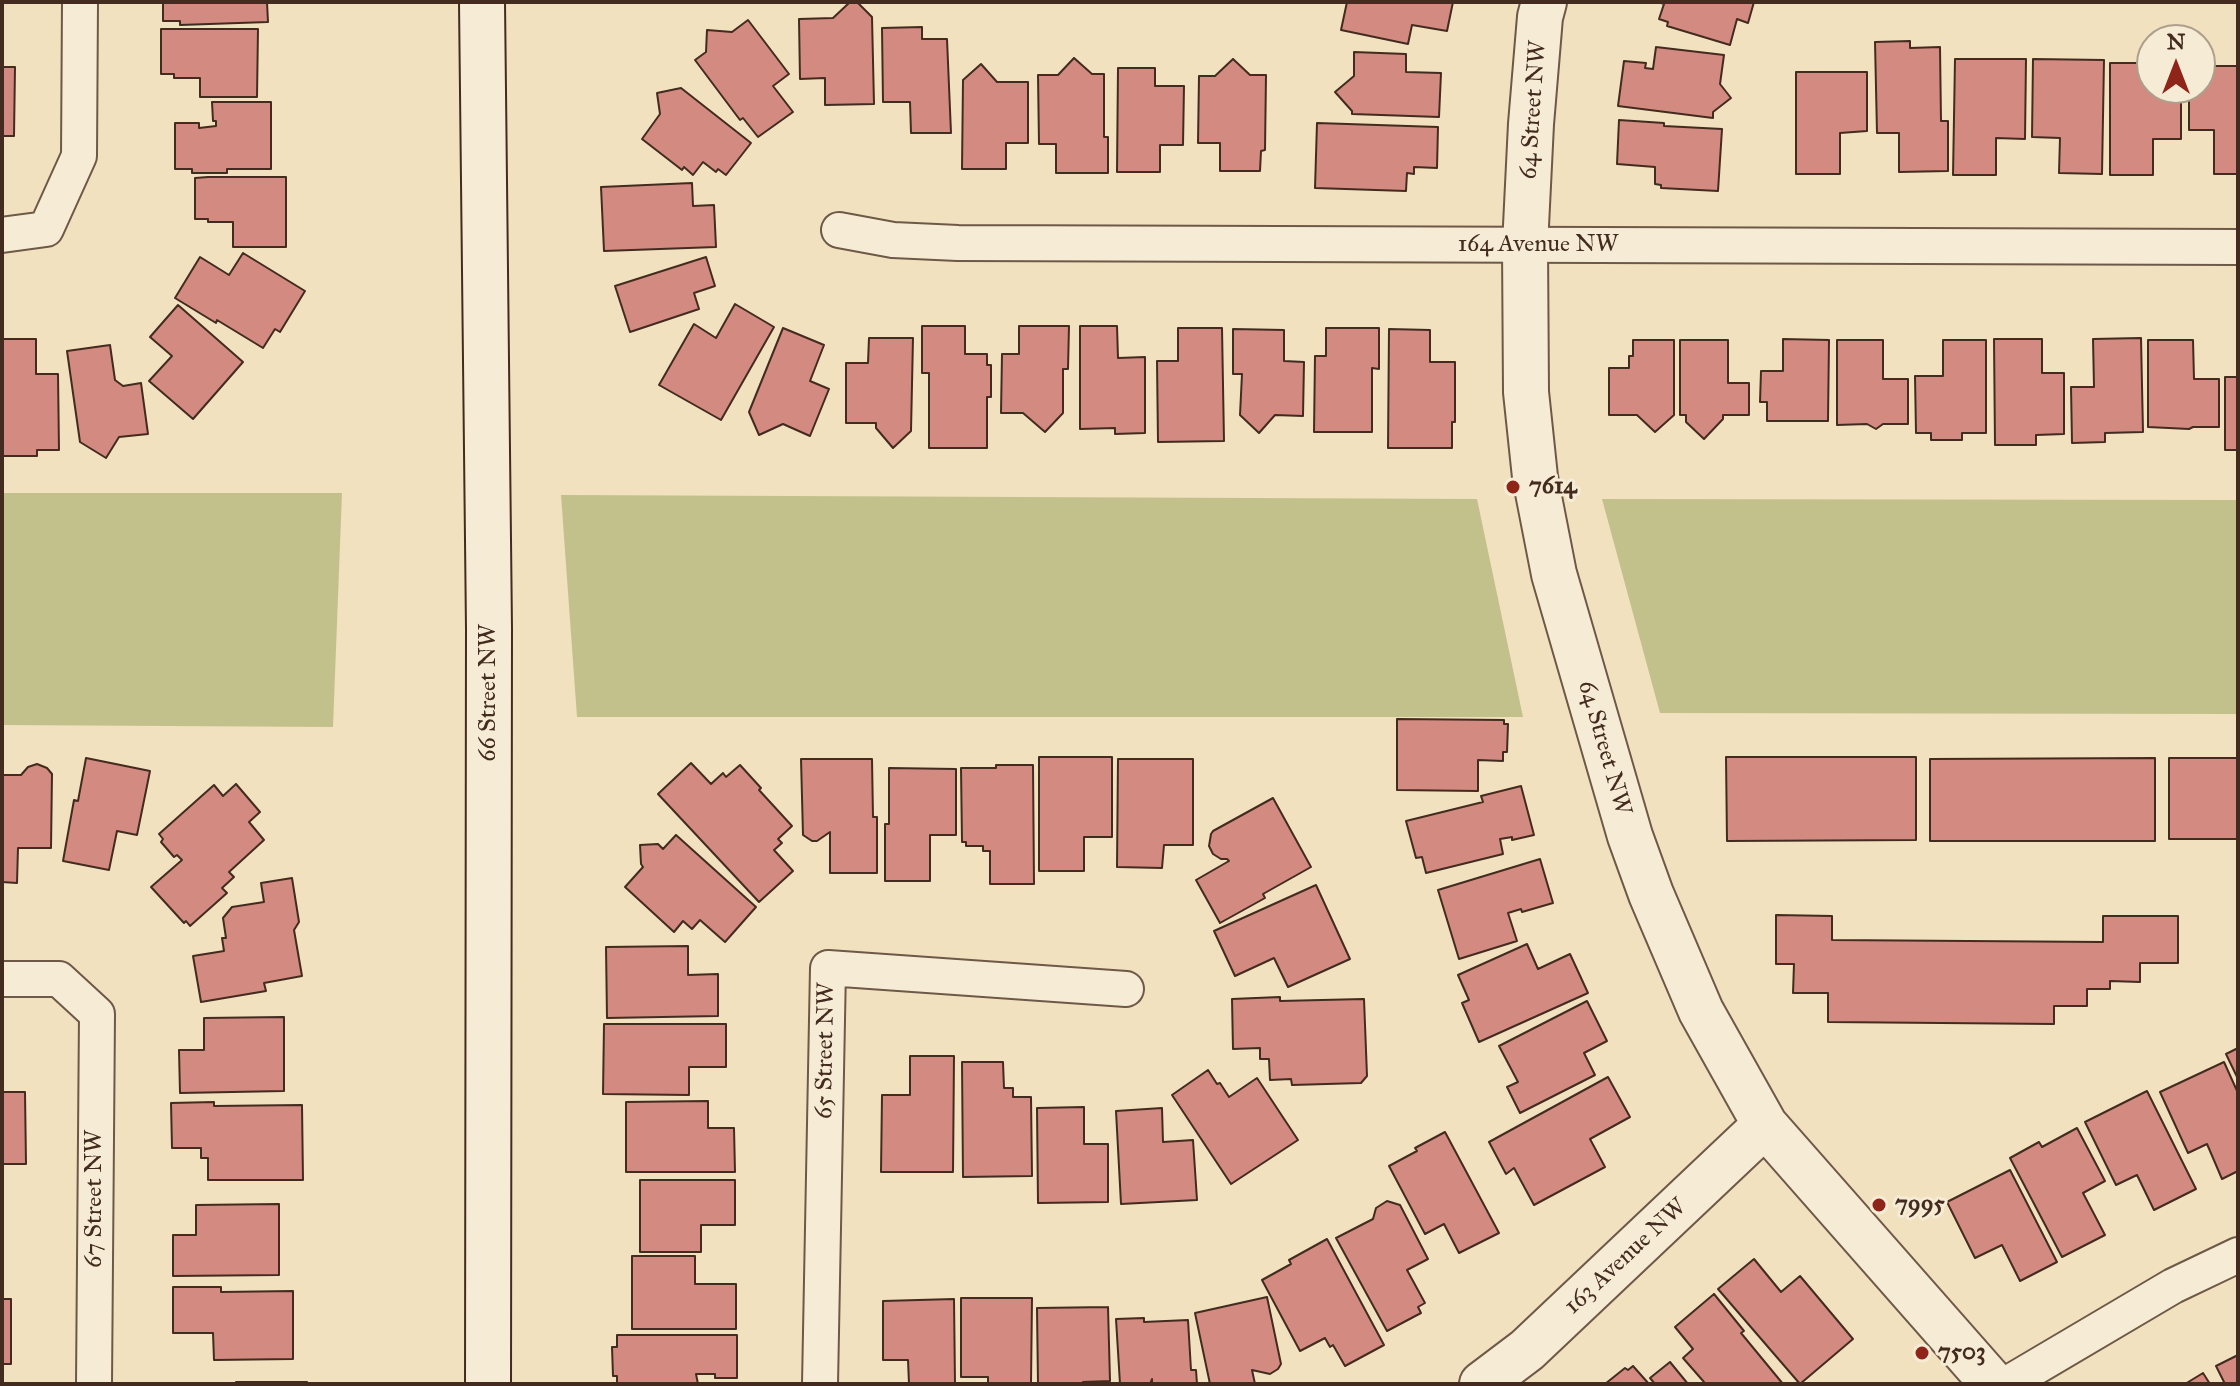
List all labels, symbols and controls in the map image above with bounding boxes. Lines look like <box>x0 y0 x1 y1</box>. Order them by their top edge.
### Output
north arrow <box>2136 24 2216 104</box>
text: N <box>2167 28 2185 55</box>
street label: 64 Street NW <box>1515 40 1553 180</box>
street label: 164 Avenue NW <box>1458 231 1618 259</box>
place label: 7614 <box>1529 473 1577 501</box>
marker: 7614 <box>1504 478 1522 496</box>
street label: 66 Street NW <box>475 624 503 762</box>
street label: 64 Street NW <box>1571 677 1637 819</box>
street label: 65 Street NW <box>810 982 842 1120</box>
street label: 67 Street NW <box>81 1130 109 1268</box>
place label: 7995 <box>1895 1191 1945 1219</box>
street label: 163 Avenue NW <box>1559 1193 1693 1321</box>
marker: 7995 <box>1870 1196 1888 1214</box>
place label: 7503 <box>1938 1339 1986 1367</box>
marker: 7503 <box>1913 1344 1931 1362</box>

